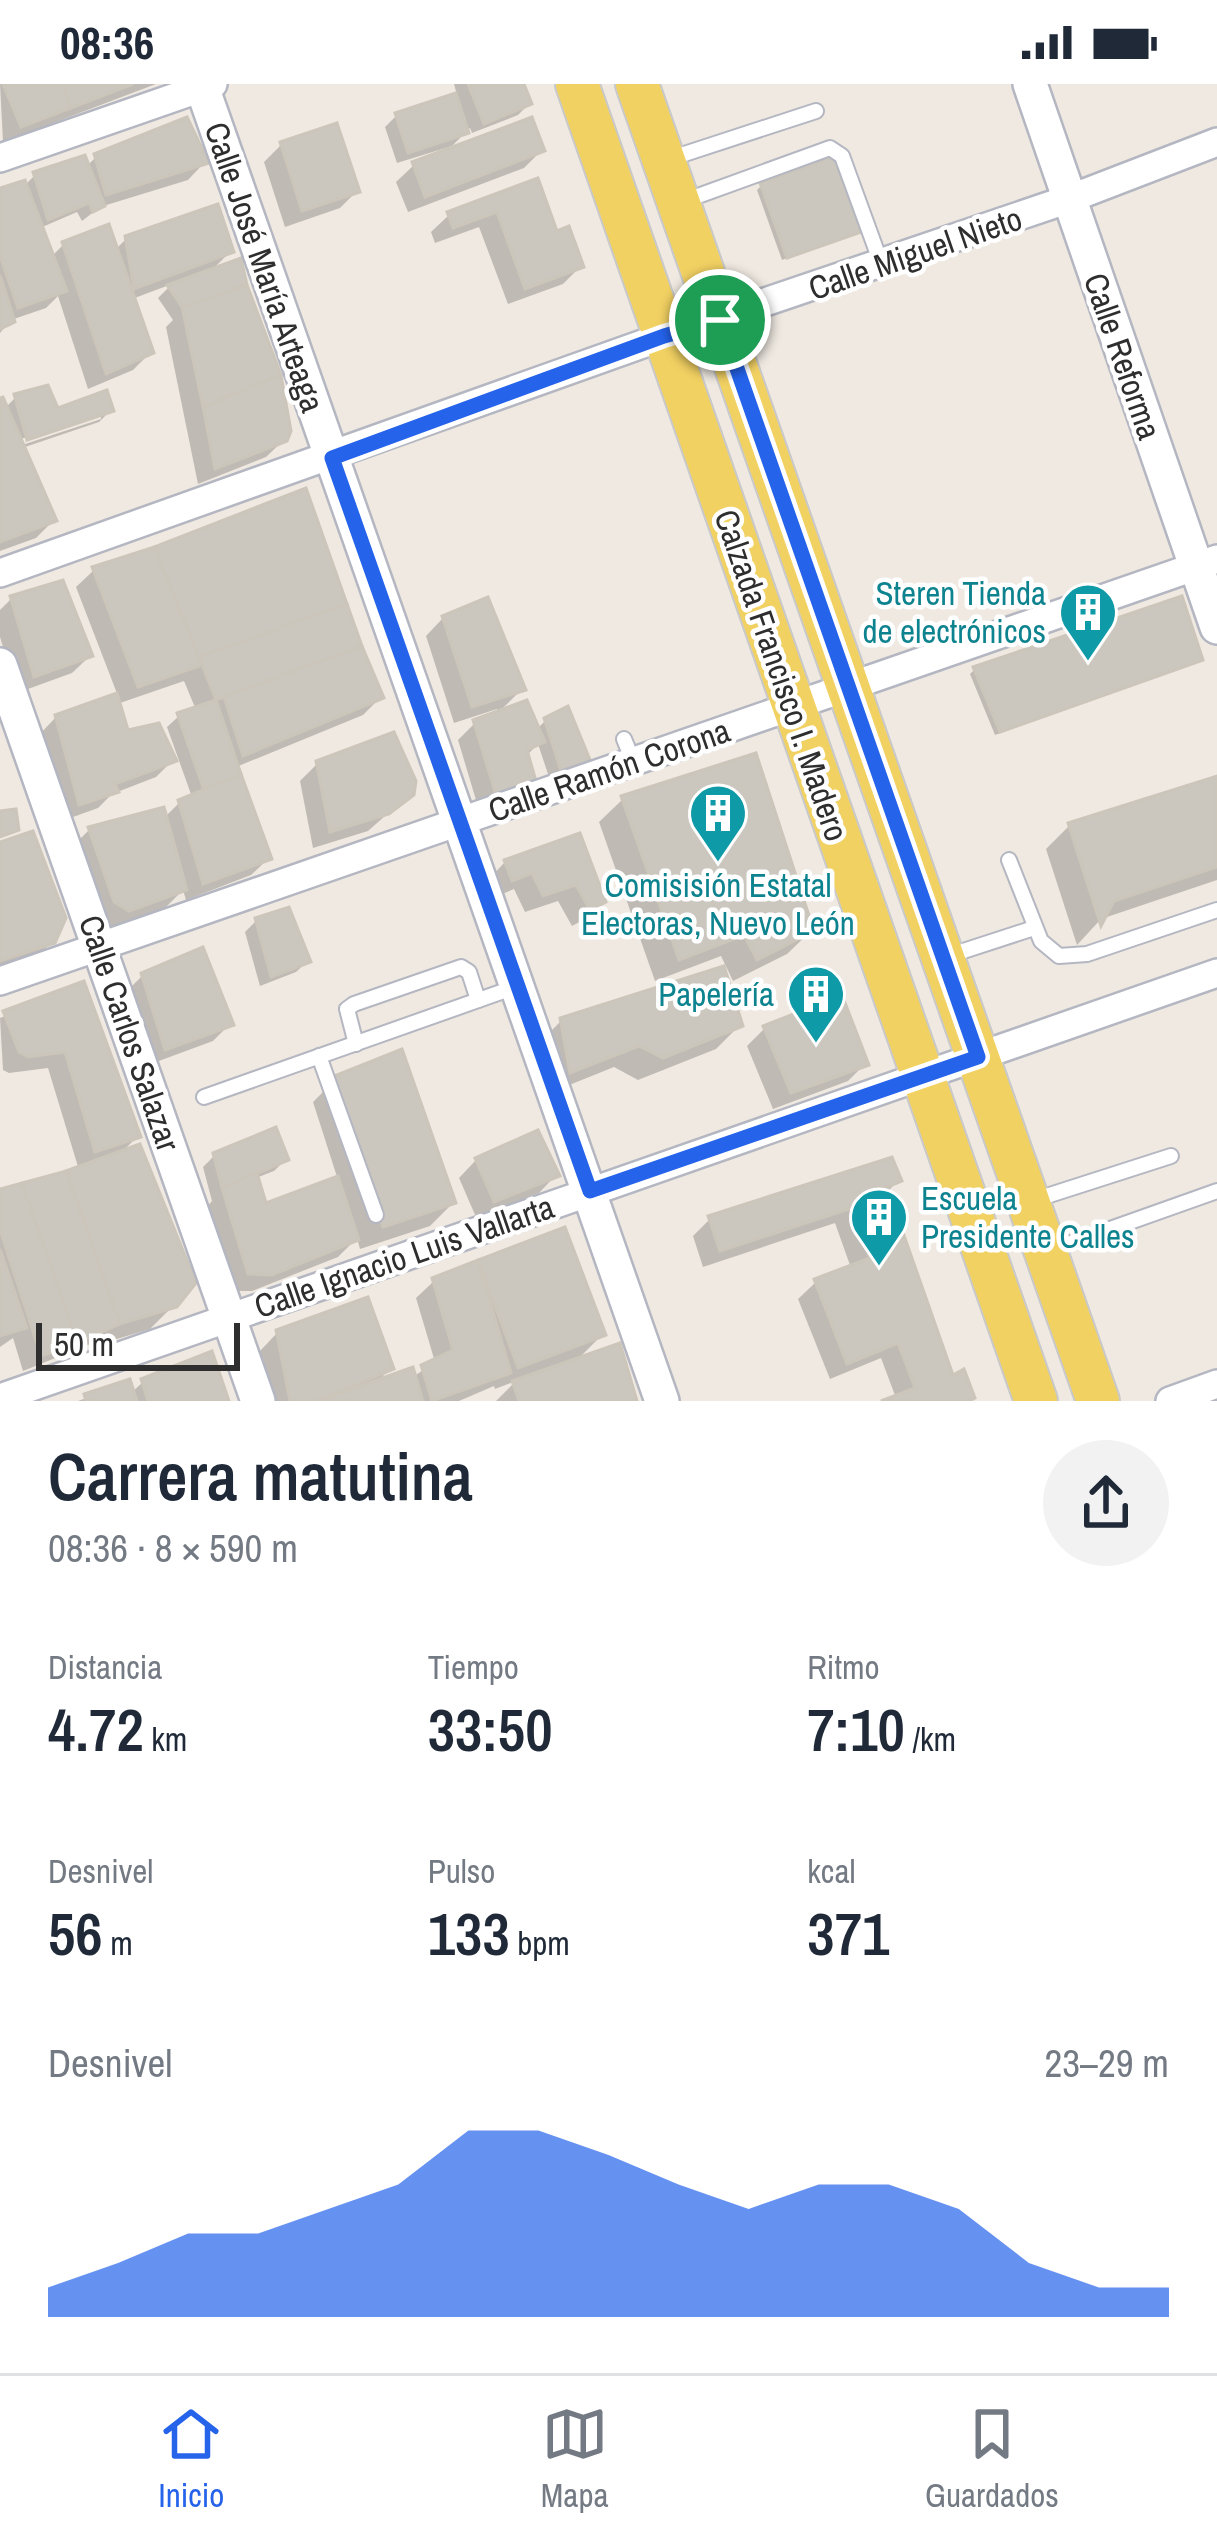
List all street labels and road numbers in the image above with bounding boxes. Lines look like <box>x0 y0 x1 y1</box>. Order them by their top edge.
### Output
street label: Calle José María Arteaga <box>195 116 335 418</box>
street label: Calle Miguel Nieto <box>803 196 1027 310</box>
street label: Calle Reforma <box>1074 267 1172 445</box>
street label: Calzada Francisco I. Madero <box>705 504 859 846</box>
street label: Calle Ramón Corona <box>482 708 736 832</box>
street label: Calle Carlos Salazar <box>69 909 191 1157</box>
street label: Calle Ignacio Luis Vallarta <box>248 1184 560 1328</box>

